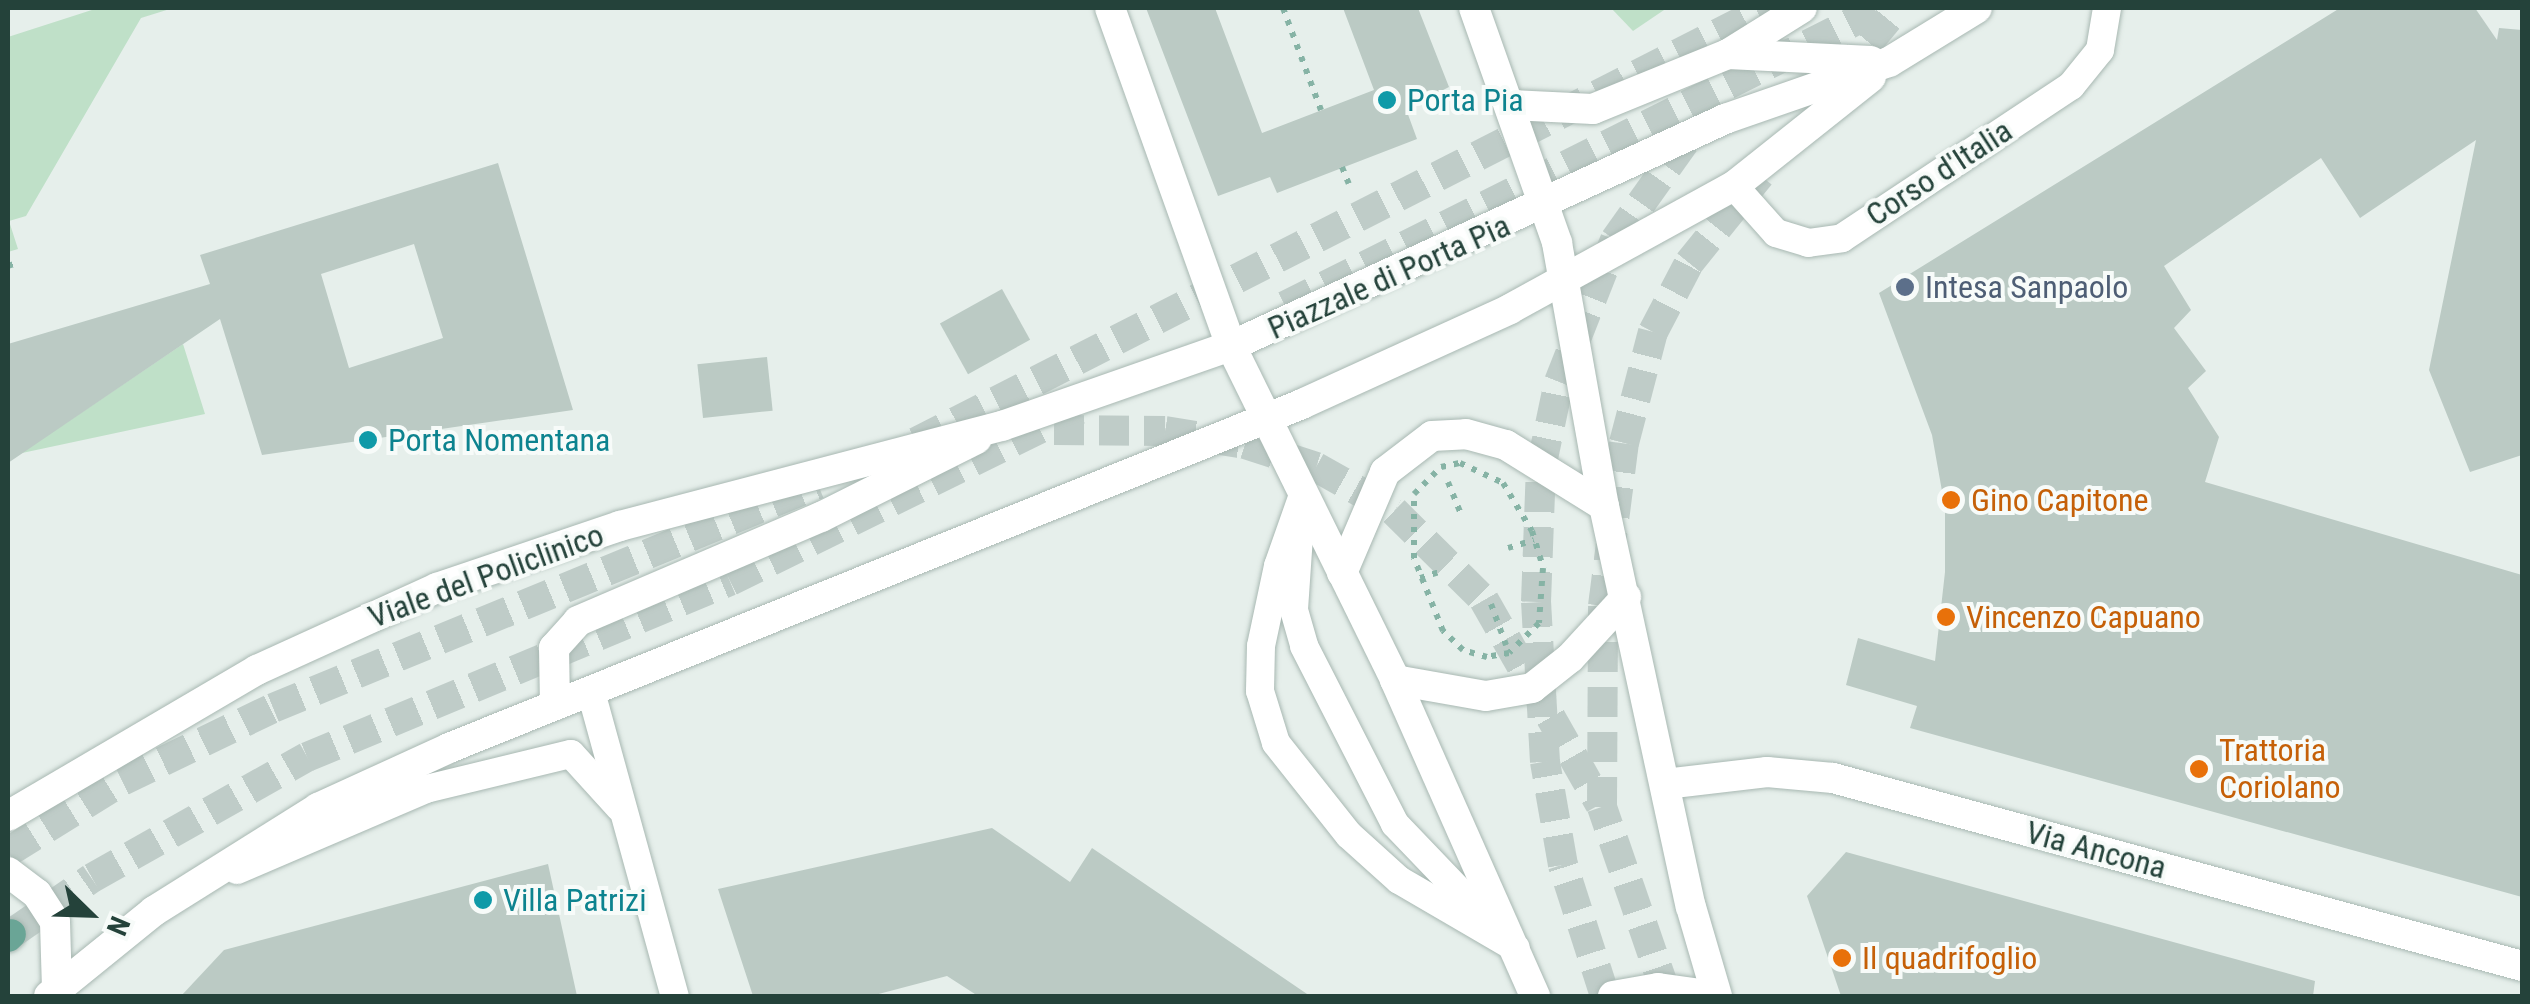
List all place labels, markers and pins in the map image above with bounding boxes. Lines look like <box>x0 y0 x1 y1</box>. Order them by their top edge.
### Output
place label: Porta Pia <box>1407 81 1524 119</box>
marker: Porta Pia <box>1376 89 1398 111</box>
place label: Intesa Sanpaolo <box>1925 268 2128 306</box>
marker: Intesa Sanpaolo <box>1894 276 1916 298</box>
place label: Porta Nomentana <box>388 421 610 459</box>
marker: Porta Nomentana <box>357 429 379 451</box>
place label: Gino Capitone <box>1971 481 2148 519</box>
marker: Gino Capitone <box>1940 489 1962 511</box>
place label: Vincenzo Capuano <box>1966 598 2201 636</box>
marker: Vincenzo Capuano <box>1935 606 1957 628</box>
place label: Trattoria Coriolano <box>2219 732 2341 807</box>
marker: Trattoria Coriolano <box>2188 758 2210 780</box>
place label: Villa Patrizi <box>503 881 646 919</box>
marker: Villa Patrizi <box>472 889 494 911</box>
place label: Il quadrifoglio <box>1862 939 2037 977</box>
marker: Il quadrifoglio <box>1831 947 1853 969</box>

